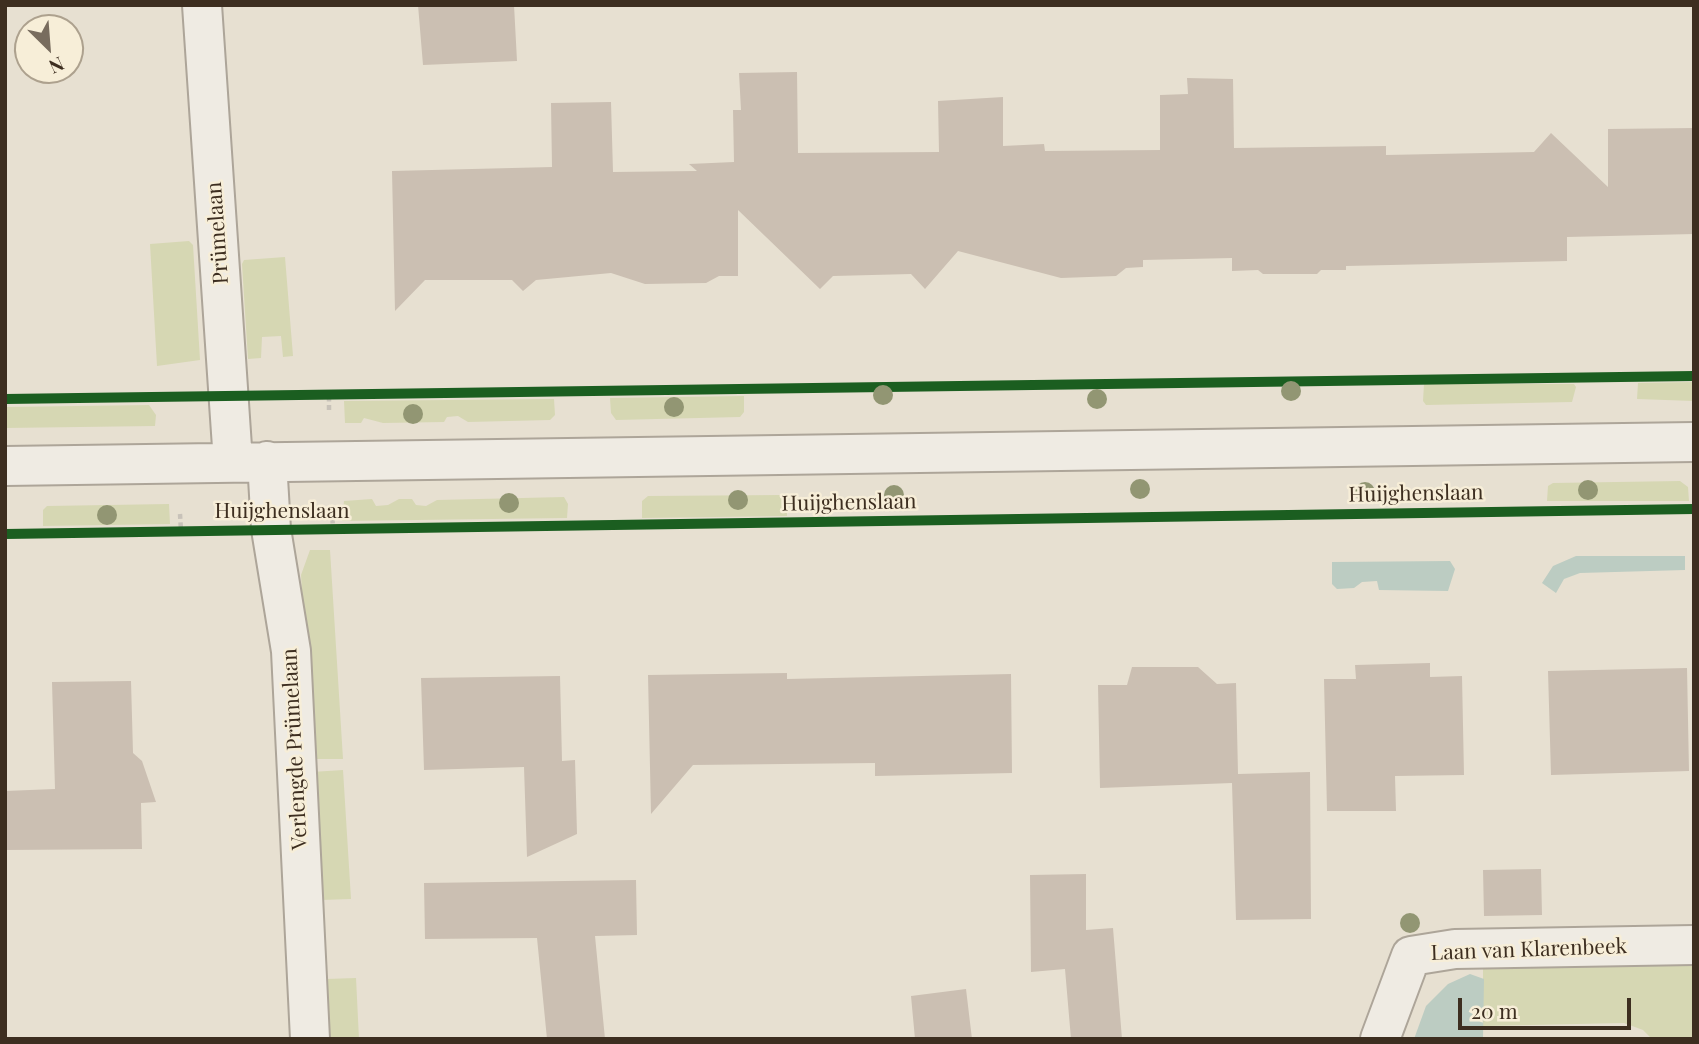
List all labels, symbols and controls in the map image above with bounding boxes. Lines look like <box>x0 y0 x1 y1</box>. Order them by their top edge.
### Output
north arrow <box>14 14 84 84</box>
text: N <box>45 52 69 81</box>
street label: Prümelaan <box>202 181 234 285</box>
street label: Huijghenslaan <box>1348 480 1484 508</box>
street label: Huijghenslaan <box>781 489 917 517</box>
street label: Huijghenslaan <box>214 498 350 524</box>
street label: Verlengde Prümelaan <box>277 648 313 850</box>
street label: Laan van Klarenbeek <box>1430 934 1628 966</box>
scale bar <box>1461 984 1634 1028</box>
text: 20 m <box>1471 996 1518 1024</box>

